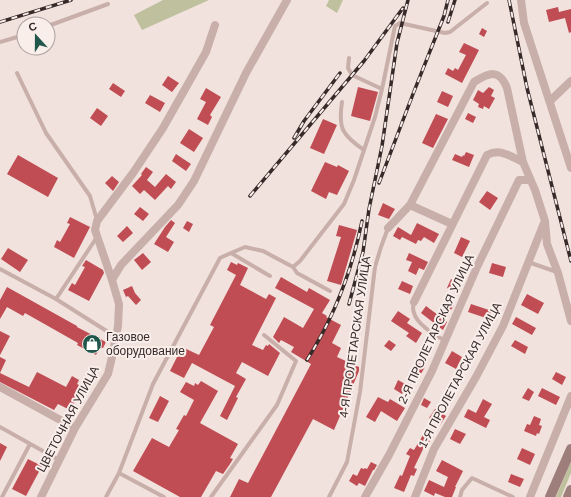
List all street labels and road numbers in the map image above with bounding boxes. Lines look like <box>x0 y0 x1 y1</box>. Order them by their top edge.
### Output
street label: 2-Я ПРОЛЕТАРСКАЯ УЛИЦА <box>395 252 477 406</box>
street label: 4-Я ПРОЛЕТАРСКАЯ УЛИЦА <box>337 255 373 419</box>
street label: 1-Я ПРОЛЕТАРСКАЯ УЛИЦА <box>416 300 504 450</box>
street label: ЦВЕТОЧНАЯ УЛИЦА <box>34 364 102 474</box>

